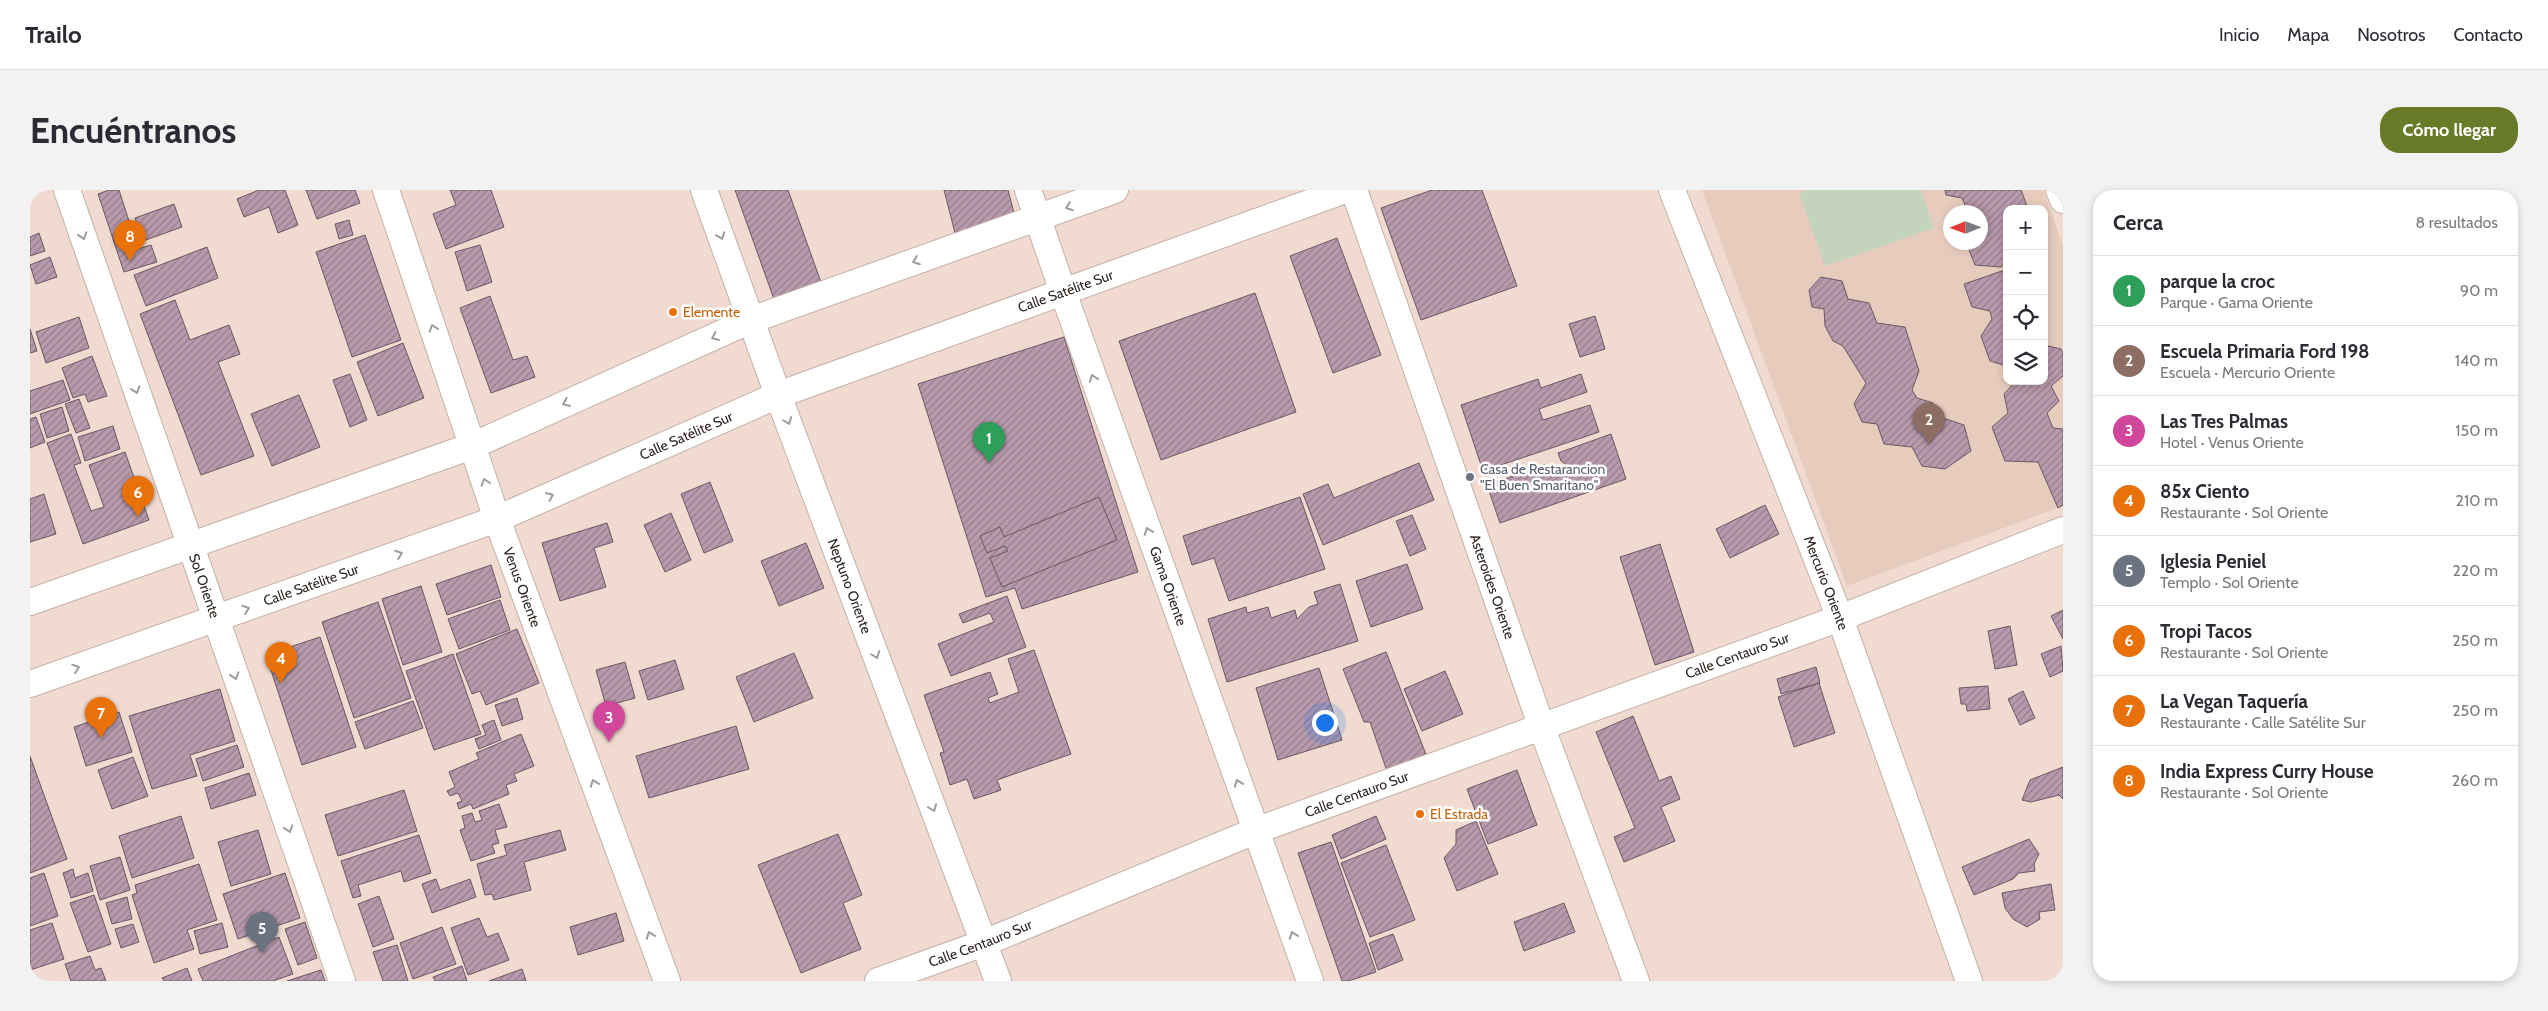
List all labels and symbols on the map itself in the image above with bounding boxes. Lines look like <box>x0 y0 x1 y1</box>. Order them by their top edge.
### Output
one-way arrow <box>1065 201 1074 211</box>
north arrow <box>1943 205 1988 250</box>
pin: 8 <box>114 220 146 261</box>
one-way arrow <box>78 231 88 240</box>
one-way arrow <box>715 231 725 240</box>
one-way arrow <box>912 255 921 265</box>
street label: Calle Satélite Sur <box>1015 265 1116 317</box>
place label: Elemente <box>683 303 740 321</box>
marker: Elemente <box>667 306 679 318</box>
one-way arrow <box>429 324 439 333</box>
one-way arrow <box>711 330 720 341</box>
one-way arrow <box>1089 374 1099 382</box>
one-way arrow <box>131 385 141 393</box>
one-way arrow <box>562 397 571 408</box>
pin: 2 <box>1913 403 1945 444</box>
street label: Calle Satélite Sur <box>637 407 736 464</box>
one-way arrow <box>782 417 792 425</box>
pin: 1 <box>973 422 1005 463</box>
place label: Casa de Restarancion "El Buen Smaritano" <box>1480 460 1606 494</box>
marker: Casa de Restarancion "El Buen Smaritano" <box>1464 471 1476 483</box>
pin: 6 <box>122 476 154 517</box>
one-way arrow <box>480 478 490 487</box>
one-way arrow <box>545 491 554 502</box>
one-way arrow <box>1144 527 1154 535</box>
street label: Asteroides Oriente <box>1466 532 1519 641</box>
street label: Mercurio Oriente <box>1800 533 1852 632</box>
street label: Neptuno Oriente <box>824 536 876 636</box>
street label: Gama Oriente <box>1146 544 1191 628</box>
street label: Venus Oriente <box>499 545 545 630</box>
one-way arrow <box>394 550 403 560</box>
street label: Sol Oriente <box>185 551 224 620</box>
street label: Calle Satélite Sur <box>261 559 362 610</box>
one-way arrow <box>241 605 250 615</box>
street label: Calle Centauro Sur <box>1683 628 1792 683</box>
pin: 4 <box>265 642 297 683</box>
one-way arrow <box>870 651 880 659</box>
one-way arrow <box>71 664 80 674</box>
one-way arrow <box>229 671 239 679</box>
pin: 7 <box>85 697 117 738</box>
pin: 3 <box>593 701 625 742</box>
your location <box>1312 710 1338 736</box>
street label: Calle Centauro Sur <box>1302 767 1412 821</box>
one-way arrow <box>590 779 600 787</box>
one-way arrow <box>1234 779 1244 787</box>
one-way arrow <box>927 803 937 811</box>
place label: El Estrada <box>1430 805 1488 823</box>
marker: El Estrada <box>1414 808 1426 820</box>
one-way arrow <box>283 824 293 833</box>
pin: 5 <box>246 912 278 953</box>
street label: Calle Centauro Sur <box>926 915 1035 971</box>
one-way arrow <box>646 931 656 940</box>
one-way arrow <box>1289 931 1299 940</box>

